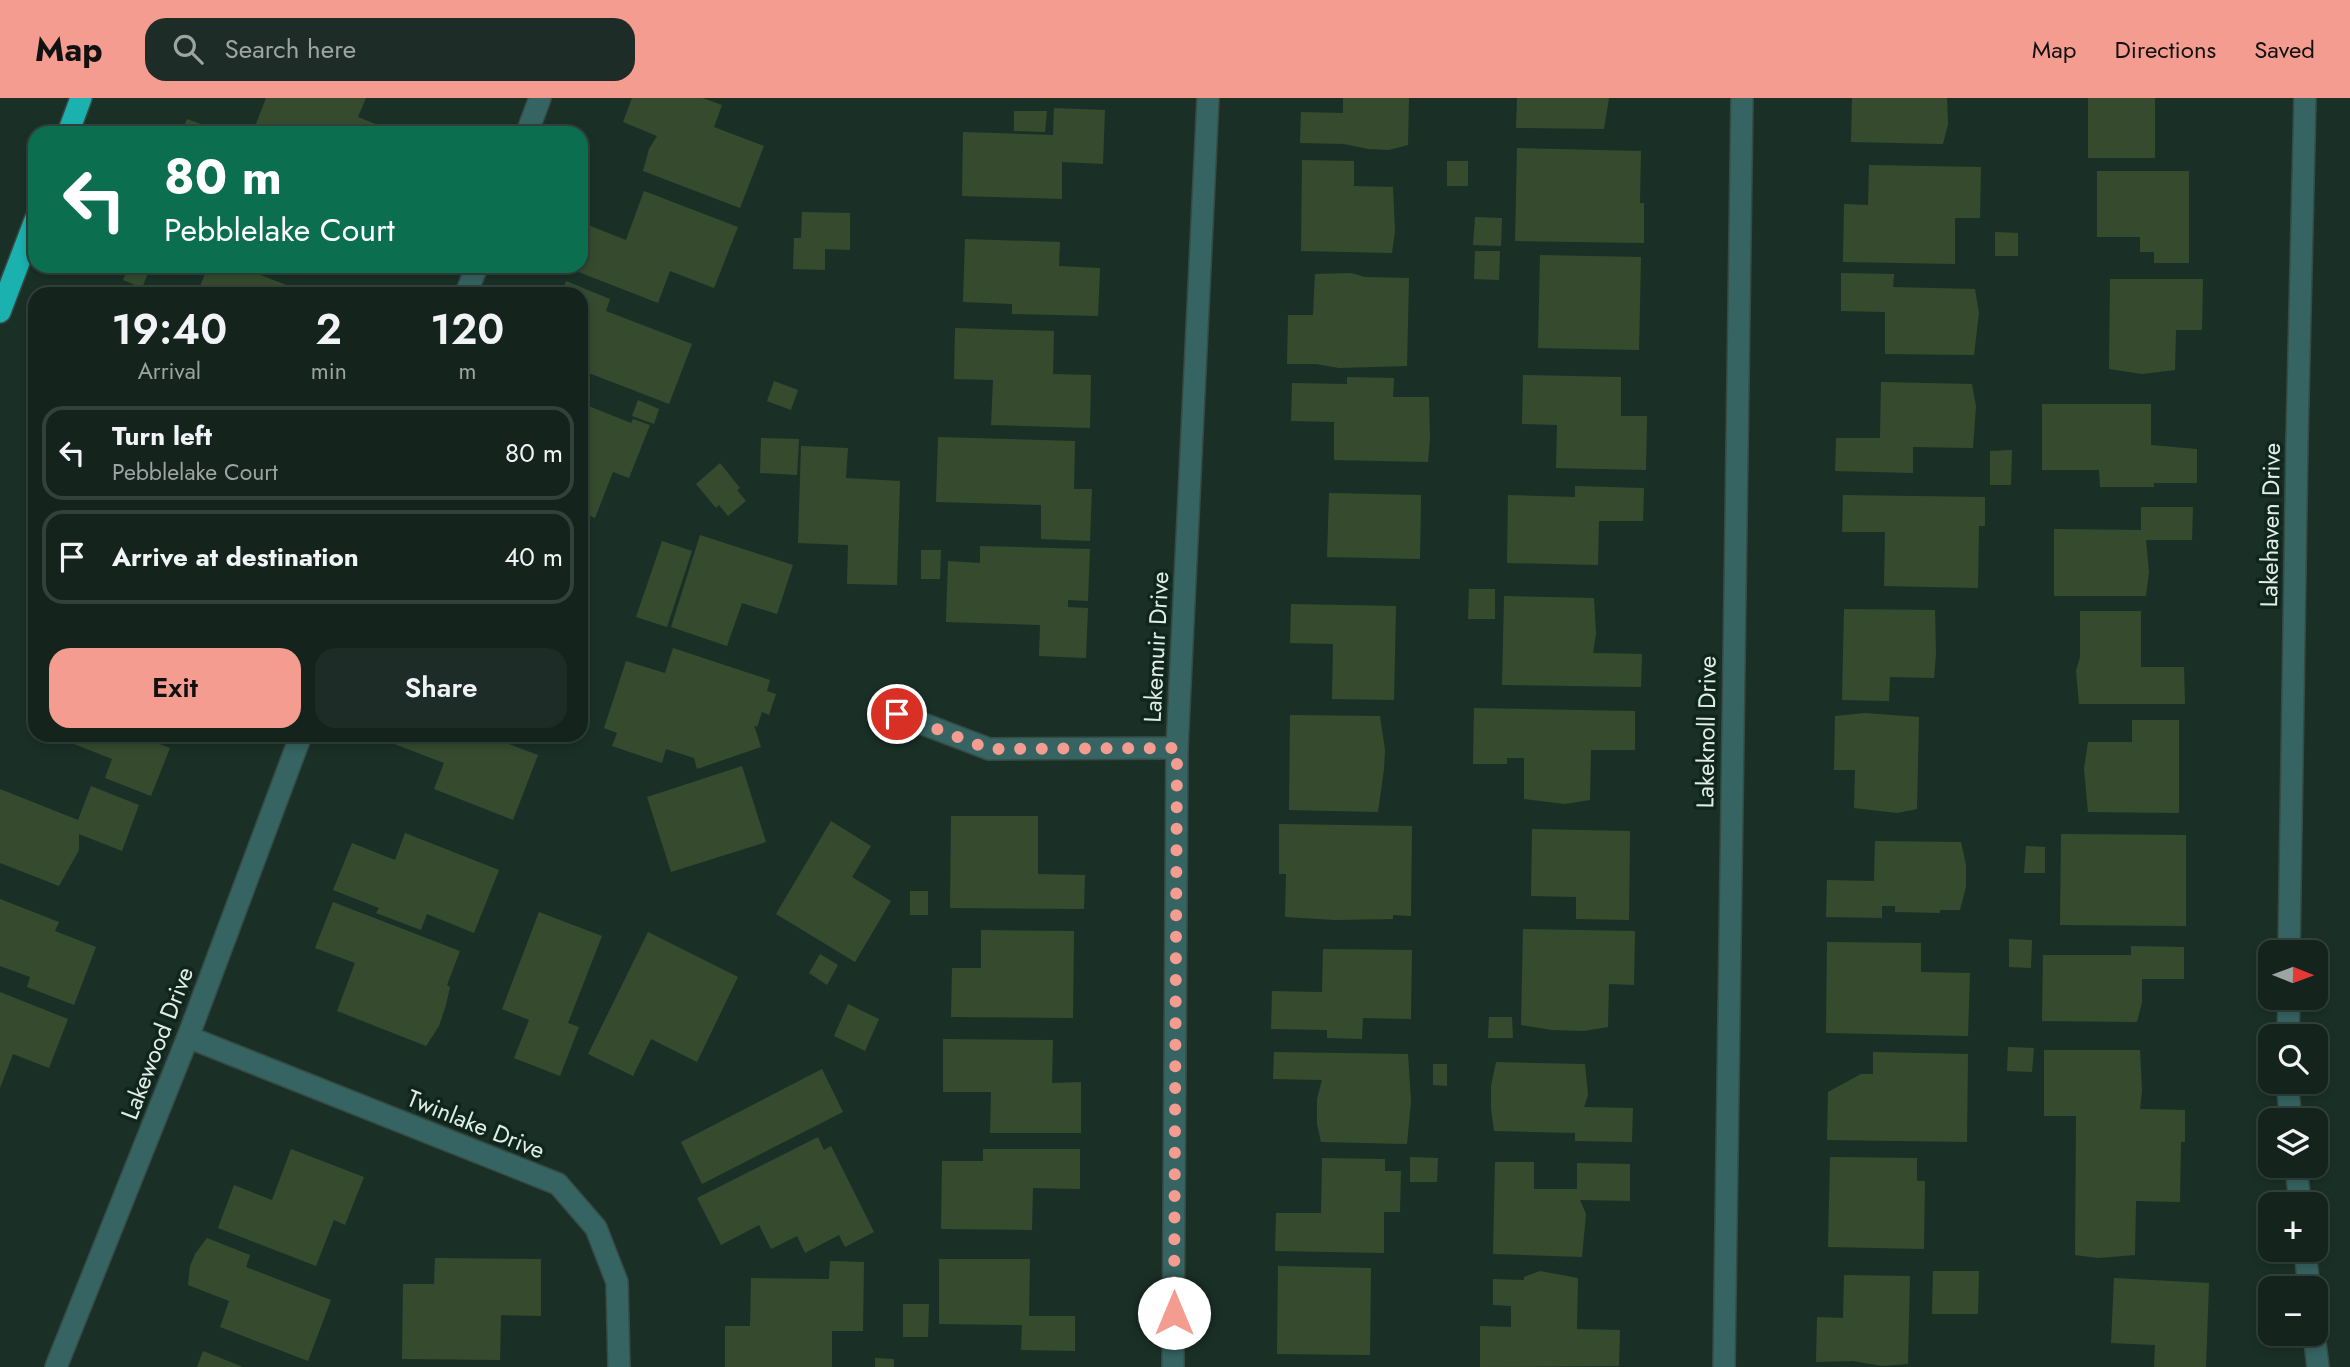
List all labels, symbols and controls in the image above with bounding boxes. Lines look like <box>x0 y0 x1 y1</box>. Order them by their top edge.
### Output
search box <box>145 18 635 81</box>
text: Map <box>35 26 103 73</box>
icon: search <box>169 30 207 68</box>
text: Search here <box>225 30 356 68</box>
text: Map <box>2032 32 2077 67</box>
text: Directions <box>2115 32 2216 67</box>
text: Saved <box>2254 32 2315 67</box>
text: 80 m <box>164 142 282 212</box>
icon: left <box>49 154 140 245</box>
text: Pebblelake Court <box>164 207 395 253</box>
text: 19:40 <box>112 299 227 360</box>
text: 2 <box>316 299 342 360</box>
text: 120 <box>430 299 504 360</box>
text: Arrival <box>138 354 201 388</box>
text: min <box>311 354 347 388</box>
text: m <box>458 354 476 388</box>
text: Turn left <box>112 417 212 455</box>
icon: left <box>53 434 91 472</box>
text: 80 m <box>505 434 563 472</box>
street label: Lakehaven Drive <box>2251 442 2289 608</box>
text: Pebblelake Court <box>112 455 278 489</box>
icon: arrive <box>53 538 91 576</box>
text: Arrive at destination <box>112 538 359 576</box>
text: 40 m <box>504 538 563 576</box>
street label: Lakemuir Drive <box>1135 571 1177 723</box>
button: Exit <box>49 648 301 728</box>
button: Share <box>315 648 567 728</box>
street label: Lakeknoll Drive <box>1687 655 1725 809</box>
pin <box>867 684 927 744</box>
icon: arrive <box>878 695 916 733</box>
north arrow <box>2258 940 2328 1010</box>
map controls <box>2258 940 2328 1346</box>
street label: Lakewood Drive <box>112 962 202 1124</box>
button: search <box>2258 1024 2328 1094</box>
street label: Twinlake Drive <box>402 1080 550 1168</box>
button: layers <box>2258 1108 2328 1178</box>
button: + <box>2258 1192 2328 1262</box>
position arrow <box>1137 1276 1211 1350</box>
button: − <box>2258 1276 2328 1346</box>

